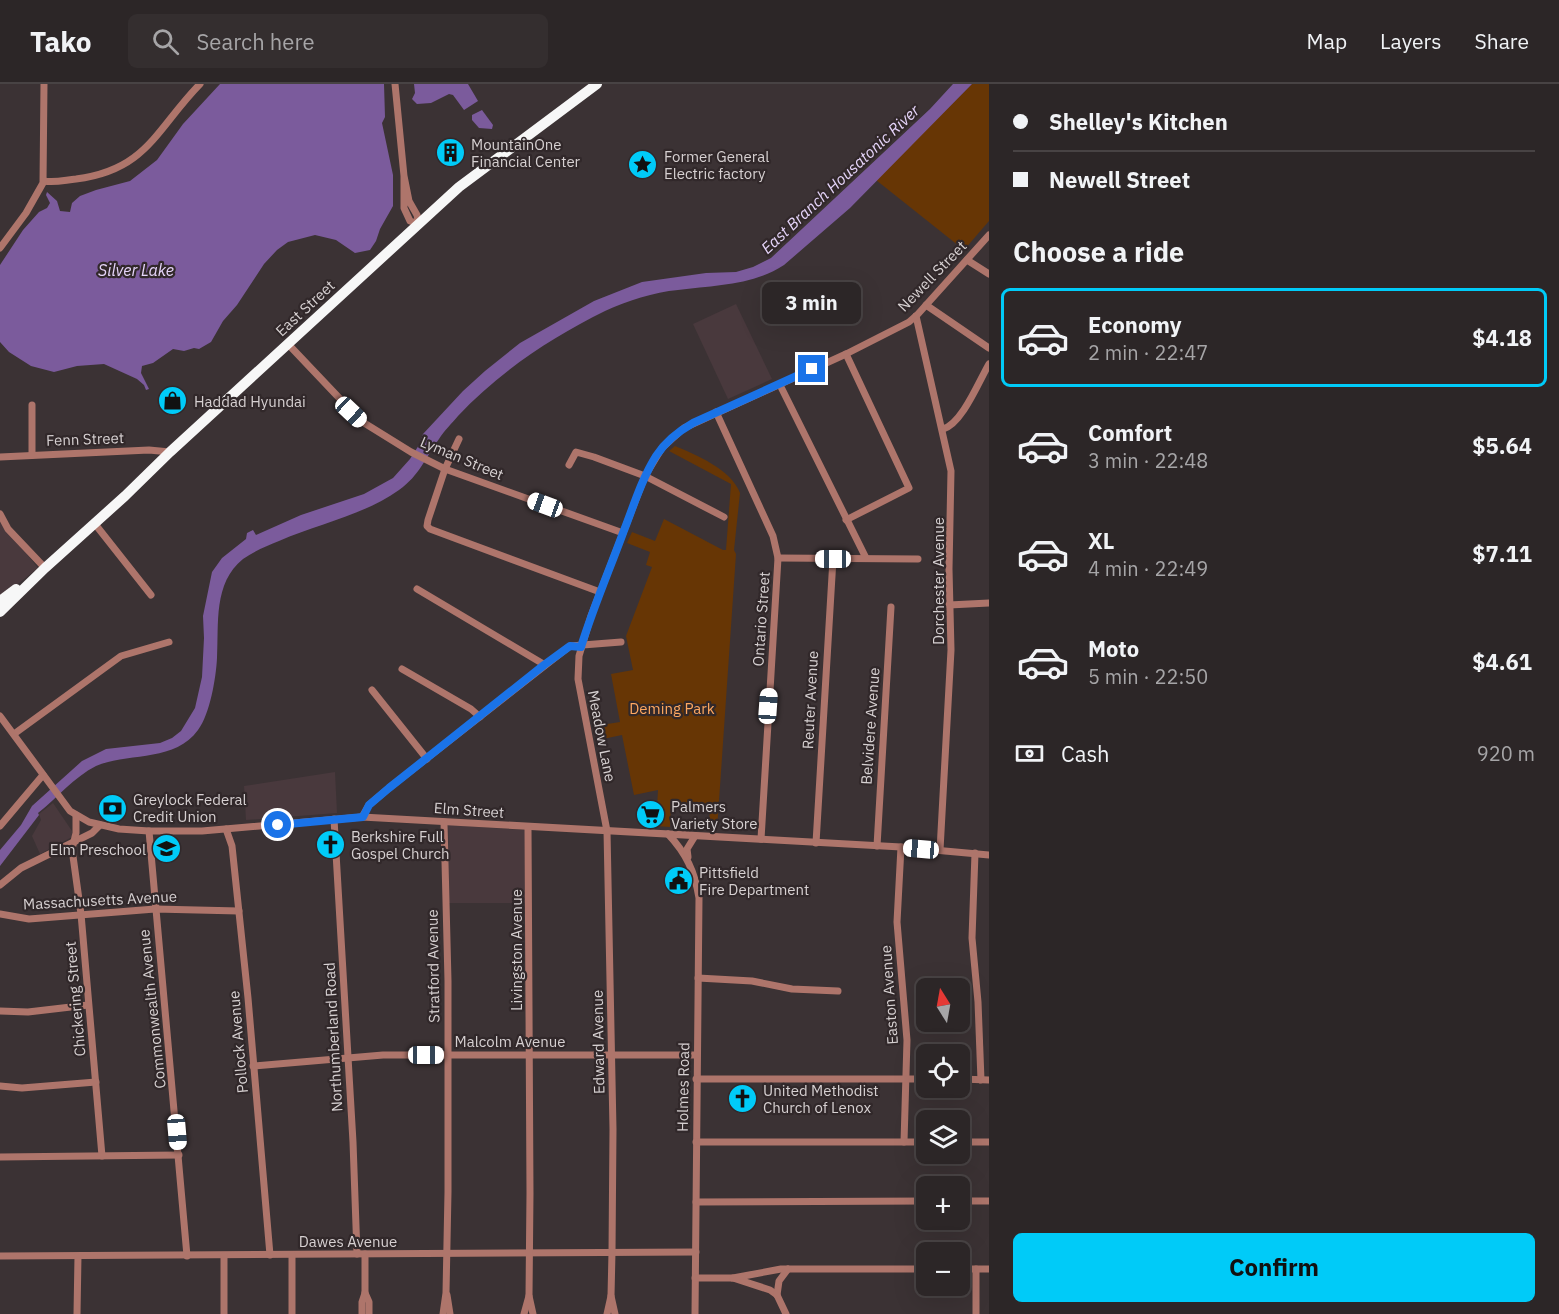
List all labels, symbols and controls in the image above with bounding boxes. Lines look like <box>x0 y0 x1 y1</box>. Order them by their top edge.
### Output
search box <box>128 14 548 68</box>
text: Tako <box>30 23 92 60</box>
icon: search <box>149 25 182 58</box>
text: Search here <box>197 27 314 56</box>
text: Map <box>1307 27 1347 55</box>
text: Layers <box>1380 27 1442 55</box>
text: Share <box>1475 27 1529 55</box>
water label: East Branch Housatonic River <box>757 100 924 258</box>
text: Shelley's Kitchen <box>1049 107 1228 136</box>
place label: MountainOne Financial Center <box>471 135 581 171</box>
building icon: MountainOne Financial Center <box>434 137 466 169</box>
place label: Former General Electric factory <box>664 147 769 183</box>
place icon: Former General Electric factory <box>627 149 659 181</box>
text: Newell Street <box>1049 165 1190 194</box>
text: Choose a ride <box>1013 234 1184 269</box>
street label: Newell Street <box>893 237 971 315</box>
water label: Silver Lake <box>98 260 174 280</box>
street label: East Street <box>271 276 339 340</box>
callout: 3 min <box>762 282 862 324</box>
text: 3 min <box>785 289 838 316</box>
text: Economy <box>1088 310 1182 339</box>
icon: car <box>1016 311 1070 365</box>
text: $4.18 <box>1472 323 1532 352</box>
text: 2 min · 22:47 <box>1088 339 1208 366</box>
route end <box>798 355 825 382</box>
shop icon: Haddad Hyundai <box>157 385 189 417</box>
place label: Haddad Hyundai <box>194 392 306 411</box>
car <box>332 393 370 431</box>
text: Comfort <box>1088 418 1172 447</box>
icon: car <box>1016 419 1070 473</box>
street label: Fenn Street <box>46 428 124 450</box>
text: $5.64 <box>1472 431 1532 460</box>
street label: Lyman Street <box>417 432 507 484</box>
text: 3 min · 22:48 <box>1088 447 1208 474</box>
car <box>525 490 565 520</box>
street label: Dorchester Avenue <box>929 517 948 645</box>
text: XL <box>1088 526 1114 555</box>
icon: car <box>1016 527 1070 581</box>
text: $7.11 <box>1472 539 1532 568</box>
car <box>815 550 851 568</box>
text: 4 min · 22:49 <box>1088 555 1208 582</box>
street label: Ontario Street <box>748 571 774 667</box>
text: Moto <box>1088 634 1139 663</box>
icon: car <box>1016 635 1070 689</box>
text: $4.61 <box>1472 647 1532 676</box>
street label: Reuter Avenue <box>798 650 822 750</box>
text: 5 min · 22:50 <box>1088 663 1208 690</box>
street label: Belvidere Avenue <box>856 667 884 785</box>
car <box>758 687 778 725</box>
street label: Meadow Lane <box>584 689 620 783</box>
park label: Deming Park <box>629 699 715 718</box>
icon: cash <box>1013 737 1046 770</box>
text: Cash <box>1061 739 1110 768</box>
text: 920 m <box>1477 740 1535 767</box>
place label: Greylock Federal Credit Union <box>133 790 247 826</box>
bank icon: Greylock Federal Credit Union <box>96 792 128 824</box>
place label: Palmers Variety Store <box>671 797 757 833</box>
street label: Elm Street <box>433 798 505 822</box>
supermarket icon: Palmers Variety Store <box>634 799 666 831</box>
route start <box>264 811 291 838</box>
place label: Berkshire Full Gospel Church <box>351 827 450 863</box>
church icon: Berkshire Full Gospel Church <box>314 829 346 861</box>
school or university icon: Elm Preschool <box>151 833 183 865</box>
car <box>902 838 940 860</box>
place label: Elm Preschool <box>50 840 146 859</box>
place label: Pittsfield Fire Department <box>699 863 809 899</box>
public building icon: Pittsfield Fire Department <box>662 865 694 897</box>
street label: Massachusetts Avenue <box>23 886 177 914</box>
street label: Livingston Avenue <box>507 889 526 1011</box>
street label: Stratford Avenue <box>423 909 443 1023</box>
street label: Commonwealth Avenue <box>134 929 170 1089</box>
street label: Chickering Street <box>61 941 89 1057</box>
street label: Easton Avenue <box>876 945 902 1045</box>
street label: Northumberland Road <box>320 962 346 1112</box>
north arrow <box>916 978 970 1032</box>
map controls <box>916 978 970 1296</box>
street label: Pollock Avenue <box>224 990 252 1094</box>
street label: Edward Avenue <box>588 990 608 1094</box>
street label: Malcolm Avenue <box>455 1032 565 1051</box>
street label: Holmes Road <box>673 1042 693 1132</box>
button: locate <box>916 1044 970 1098</box>
car <box>408 1046 444 1064</box>
place label: United Methodist Church of Lenox <box>763 1081 879 1117</box>
church icon: United Methodist Church of Lenox <box>726 1083 758 1115</box>
button: layers <box>916 1110 970 1164</box>
car <box>166 1113 188 1151</box>
button: + <box>916 1176 970 1230</box>
street label: Dawes Avenue <box>299 1232 397 1251</box>
button: Confirm <box>1013 1233 1535 1302</box>
button: − <box>916 1242 970 1296</box>

